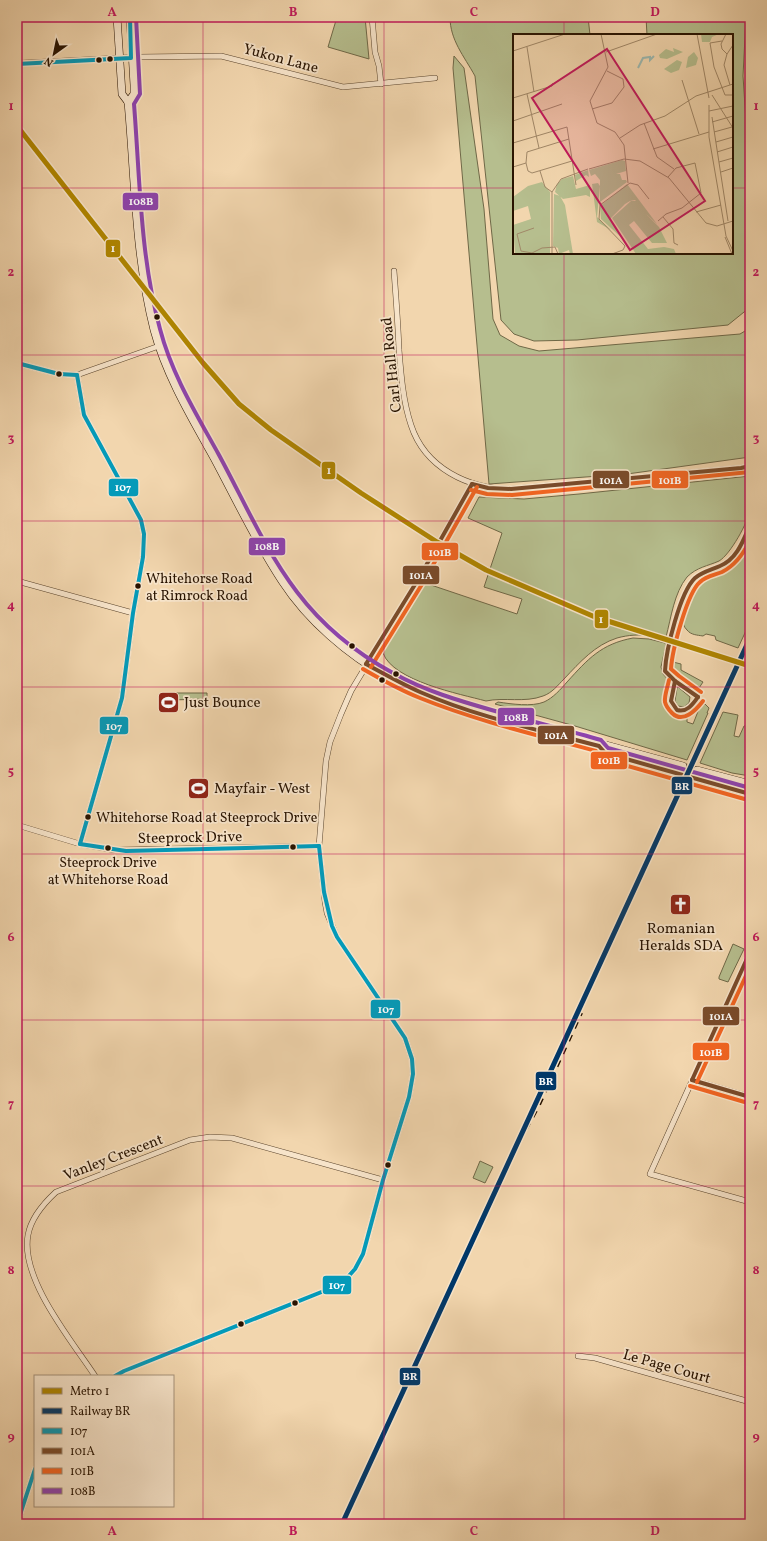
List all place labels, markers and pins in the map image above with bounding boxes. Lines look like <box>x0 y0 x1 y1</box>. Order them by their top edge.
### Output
unlabelled marker <box>105 54 115 64</box>
unlabelled marker <box>94 55 104 65</box>
unlabelled marker <box>152 312 162 322</box>
unlabelled marker <box>54 369 64 379</box>
place label: Whitehorse Road at Rimrock Road <box>146 570 253 606</box>
marker: Whitehorse Road at Rimrock Road <box>133 581 143 591</box>
unlabelled marker <box>347 641 357 651</box>
unlabelled marker <box>391 669 401 679</box>
unlabelled marker <box>377 675 387 685</box>
sports icon: Just Bounce <box>155 689 181 715</box>
place label: Just Bounce <box>184 693 261 714</box>
sports icon: Mayfair - West <box>186 775 212 801</box>
place label: Mayfair - West <box>214 779 310 800</box>
place label: Whitehorse Road at Steeprock Drive <box>96 809 318 828</box>
marker: Whitehorse Road at Steeprock Drive <box>83 812 93 822</box>
unlabelled marker <box>288 842 298 852</box>
marker: Steeprock Drive at Whitehorse Road <box>103 843 113 853</box>
place label: Steeprock Drive at Whitehorse Road <box>48 854 168 890</box>
church icon: Romanian Heralds SDA <box>668 892 694 918</box>
place label: Romanian Heralds SDA <box>639 919 723 957</box>
unlabelled marker <box>383 1160 393 1170</box>
unlabelled marker <box>290 1298 300 1308</box>
unlabelled marker <box>236 1319 246 1329</box>

